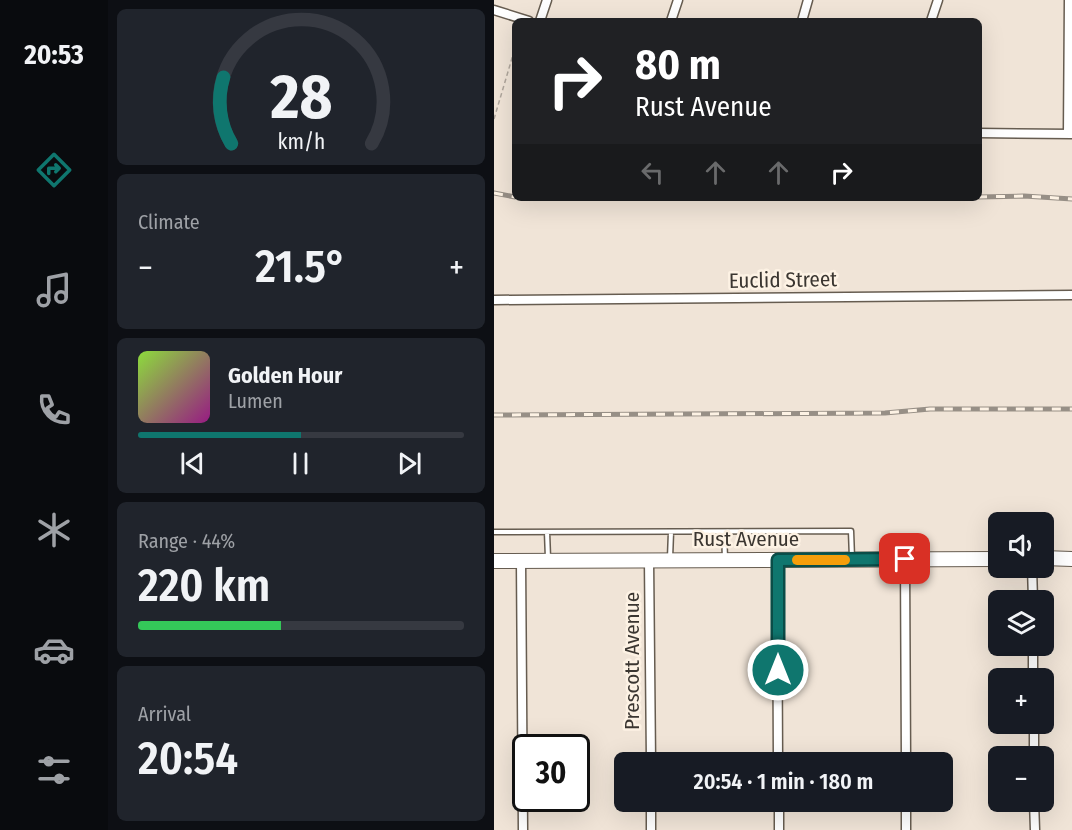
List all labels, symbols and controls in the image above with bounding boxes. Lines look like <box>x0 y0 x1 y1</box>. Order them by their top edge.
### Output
text: 20:53 <box>24 39 84 71</box>
text: 80 m <box>635 40 721 90</box>
icon: right <box>536 42 614 120</box>
text: 28 <box>269 60 332 135</box>
text: Rust Avenue <box>635 91 772 123</box>
text: km/h <box>277 129 325 155</box>
icon: directions <box>33 149 75 191</box>
icon: left <box>636 156 669 189</box>
icon: ahead <box>699 156 732 189</box>
icon: ahead <box>762 156 795 189</box>
icon: right <box>825 156 858 189</box>
text: Climate <box>138 210 200 234</box>
text: 21.5° <box>255 240 347 294</box>
text: − <box>138 248 153 288</box>
text: + <box>449 248 464 288</box>
street label: Euclid Street <box>729 266 837 294</box>
icon: music <box>33 269 75 311</box>
text: Golden Hour <box>228 362 342 389</box>
icon: phone <box>33 389 75 431</box>
text: Lumen <box>228 389 283 413</box>
icon: previous <box>176 447 209 480</box>
icon: pause <box>284 447 317 480</box>
icon: next <box>393 447 426 480</box>
icon: climate <box>33 509 75 551</box>
map controls <box>988 512 1054 812</box>
button: sound <box>988 512 1054 578</box>
street label: Rust Avenue <box>693 526 799 552</box>
text: Range · 44% <box>138 529 235 553</box>
pin <box>879 533 930 584</box>
icon: arrive <box>888 542 921 575</box>
text: 220 km <box>138 559 270 613</box>
button: layers <box>988 590 1054 656</box>
street label: Prescott Avenue <box>619 592 645 730</box>
icon: car <box>33 629 75 671</box>
position arrow <box>746 638 810 702</box>
button: + <box>988 668 1054 734</box>
text: Arrival <box>138 702 191 726</box>
text: 20:54 <box>138 732 238 786</box>
speed limit sign: 30 <box>512 734 590 812</box>
button: − <box>988 746 1054 812</box>
icon: filters <box>33 749 75 791</box>
text: 20:54 · 1 min · 180 m <box>694 768 873 795</box>

